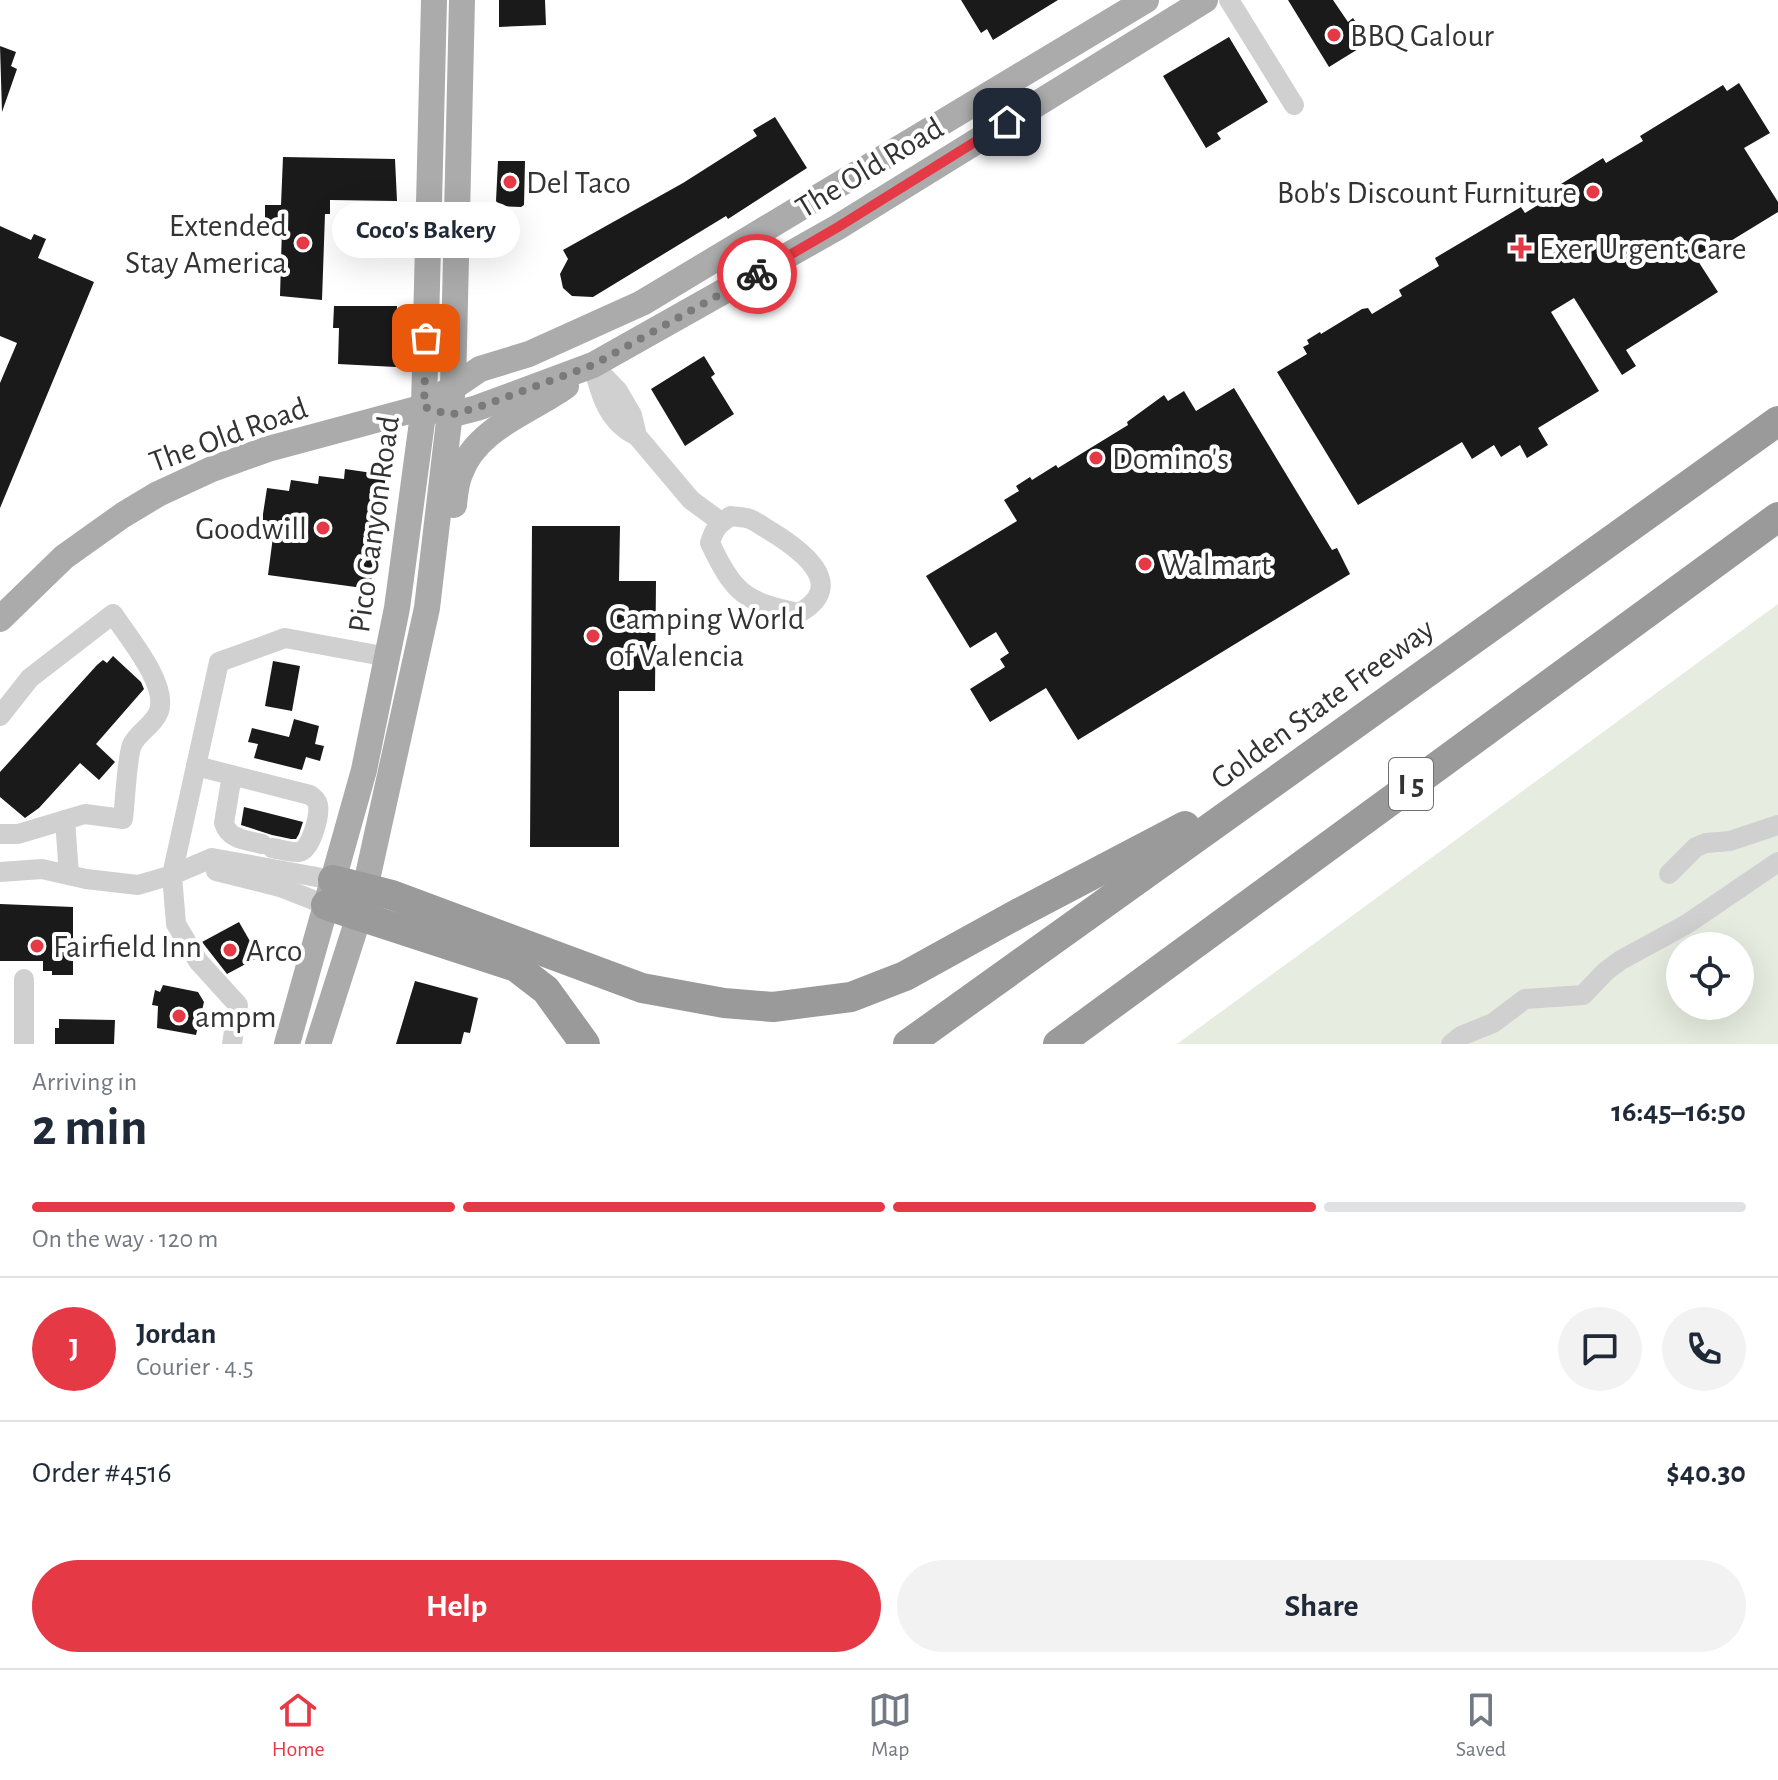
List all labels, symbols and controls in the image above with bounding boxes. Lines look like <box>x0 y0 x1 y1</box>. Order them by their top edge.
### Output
place label: BBQ Galour <box>1350 20 1494 52</box>
marker: BBQ Galour <box>1325 26 1343 44</box>
pin <box>973 88 1041 156</box>
icon: home <box>985 100 1029 144</box>
street label: The Old Road <box>790 111 949 224</box>
place label: Del Taco <box>526 167 631 199</box>
marker: Del Taco <box>501 173 519 191</box>
place label: Bob's Discount Furniture <box>1277 177 1577 209</box>
marker: Bob's Discount Furniture <box>1584 183 1602 201</box>
callout: Coco's Bakery <box>332 202 520 258</box>
place label: Extended Stay America <box>125 210 287 279</box>
text: Coco's Bakery <box>356 217 496 243</box>
place label: Exer Urgent Care <box>1539 233 1746 265</box>
marker: Extended Stay America <box>294 234 312 252</box>
courier <box>717 234 797 314</box>
marker: Exer Urgent Care <box>1510 237 1532 259</box>
icon: bike <box>735 252 779 296</box>
pin <box>392 304 460 372</box>
icon: bag <box>404 316 448 360</box>
street label: The Old Road <box>145 392 312 478</box>
street label: Pico Canyon Road <box>343 414 405 635</box>
place label: Domino's <box>1112 443 1229 475</box>
marker: Domino's <box>1087 449 1105 467</box>
place label: Goodwill <box>195 513 307 545</box>
marker: Goodwill <box>314 519 332 537</box>
place label: Walmart <box>1161 549 1271 581</box>
marker: Walmart <box>1136 555 1154 573</box>
place label: Camping World of Valencia <box>609 603 805 672</box>
street label: Golden State Freeway <box>1205 612 1440 795</box>
marker: Camping World of Valencia <box>584 627 602 645</box>
road number: I 5 <box>1389 758 1433 810</box>
place label: Fairfield Inn <box>53 931 202 963</box>
map controls <box>1666 932 1754 1020</box>
button: locate <box>1666 932 1754 1020</box>
place label: Arco <box>246 935 303 967</box>
marker: Fairfield Inn <box>28 937 46 955</box>
marker: Arco <box>221 941 239 959</box>
place label: ampm <box>195 1001 277 1033</box>
marker: ampm <box>170 1007 188 1025</box>
text: Arriving in <box>32 1069 137 1095</box>
text: 16:45–16:50 <box>1611 1097 1746 1127</box>
text: 2 min <box>32 1102 147 1154</box>
text: On the way · 120 m <box>32 1226 218 1252</box>
button: chat <box>1558 1307 1642 1391</box>
button: phone <box>1662 1307 1746 1391</box>
text: Jordan <box>136 1319 216 1349</box>
text: J <box>69 1334 79 1364</box>
text: Courier · 4.5 <box>136 1354 254 1380</box>
text: Order #4516 <box>32 1458 172 1488</box>
text: $40.30 <box>1666 1458 1746 1488</box>
button: Help <box>32 1560 881 1652</box>
button: Share <box>897 1560 1746 1652</box>
tab: Home <box>272 1688 325 1762</box>
tab: Map <box>868 1688 912 1762</box>
tab: Saved <box>1456 1688 1506 1762</box>

